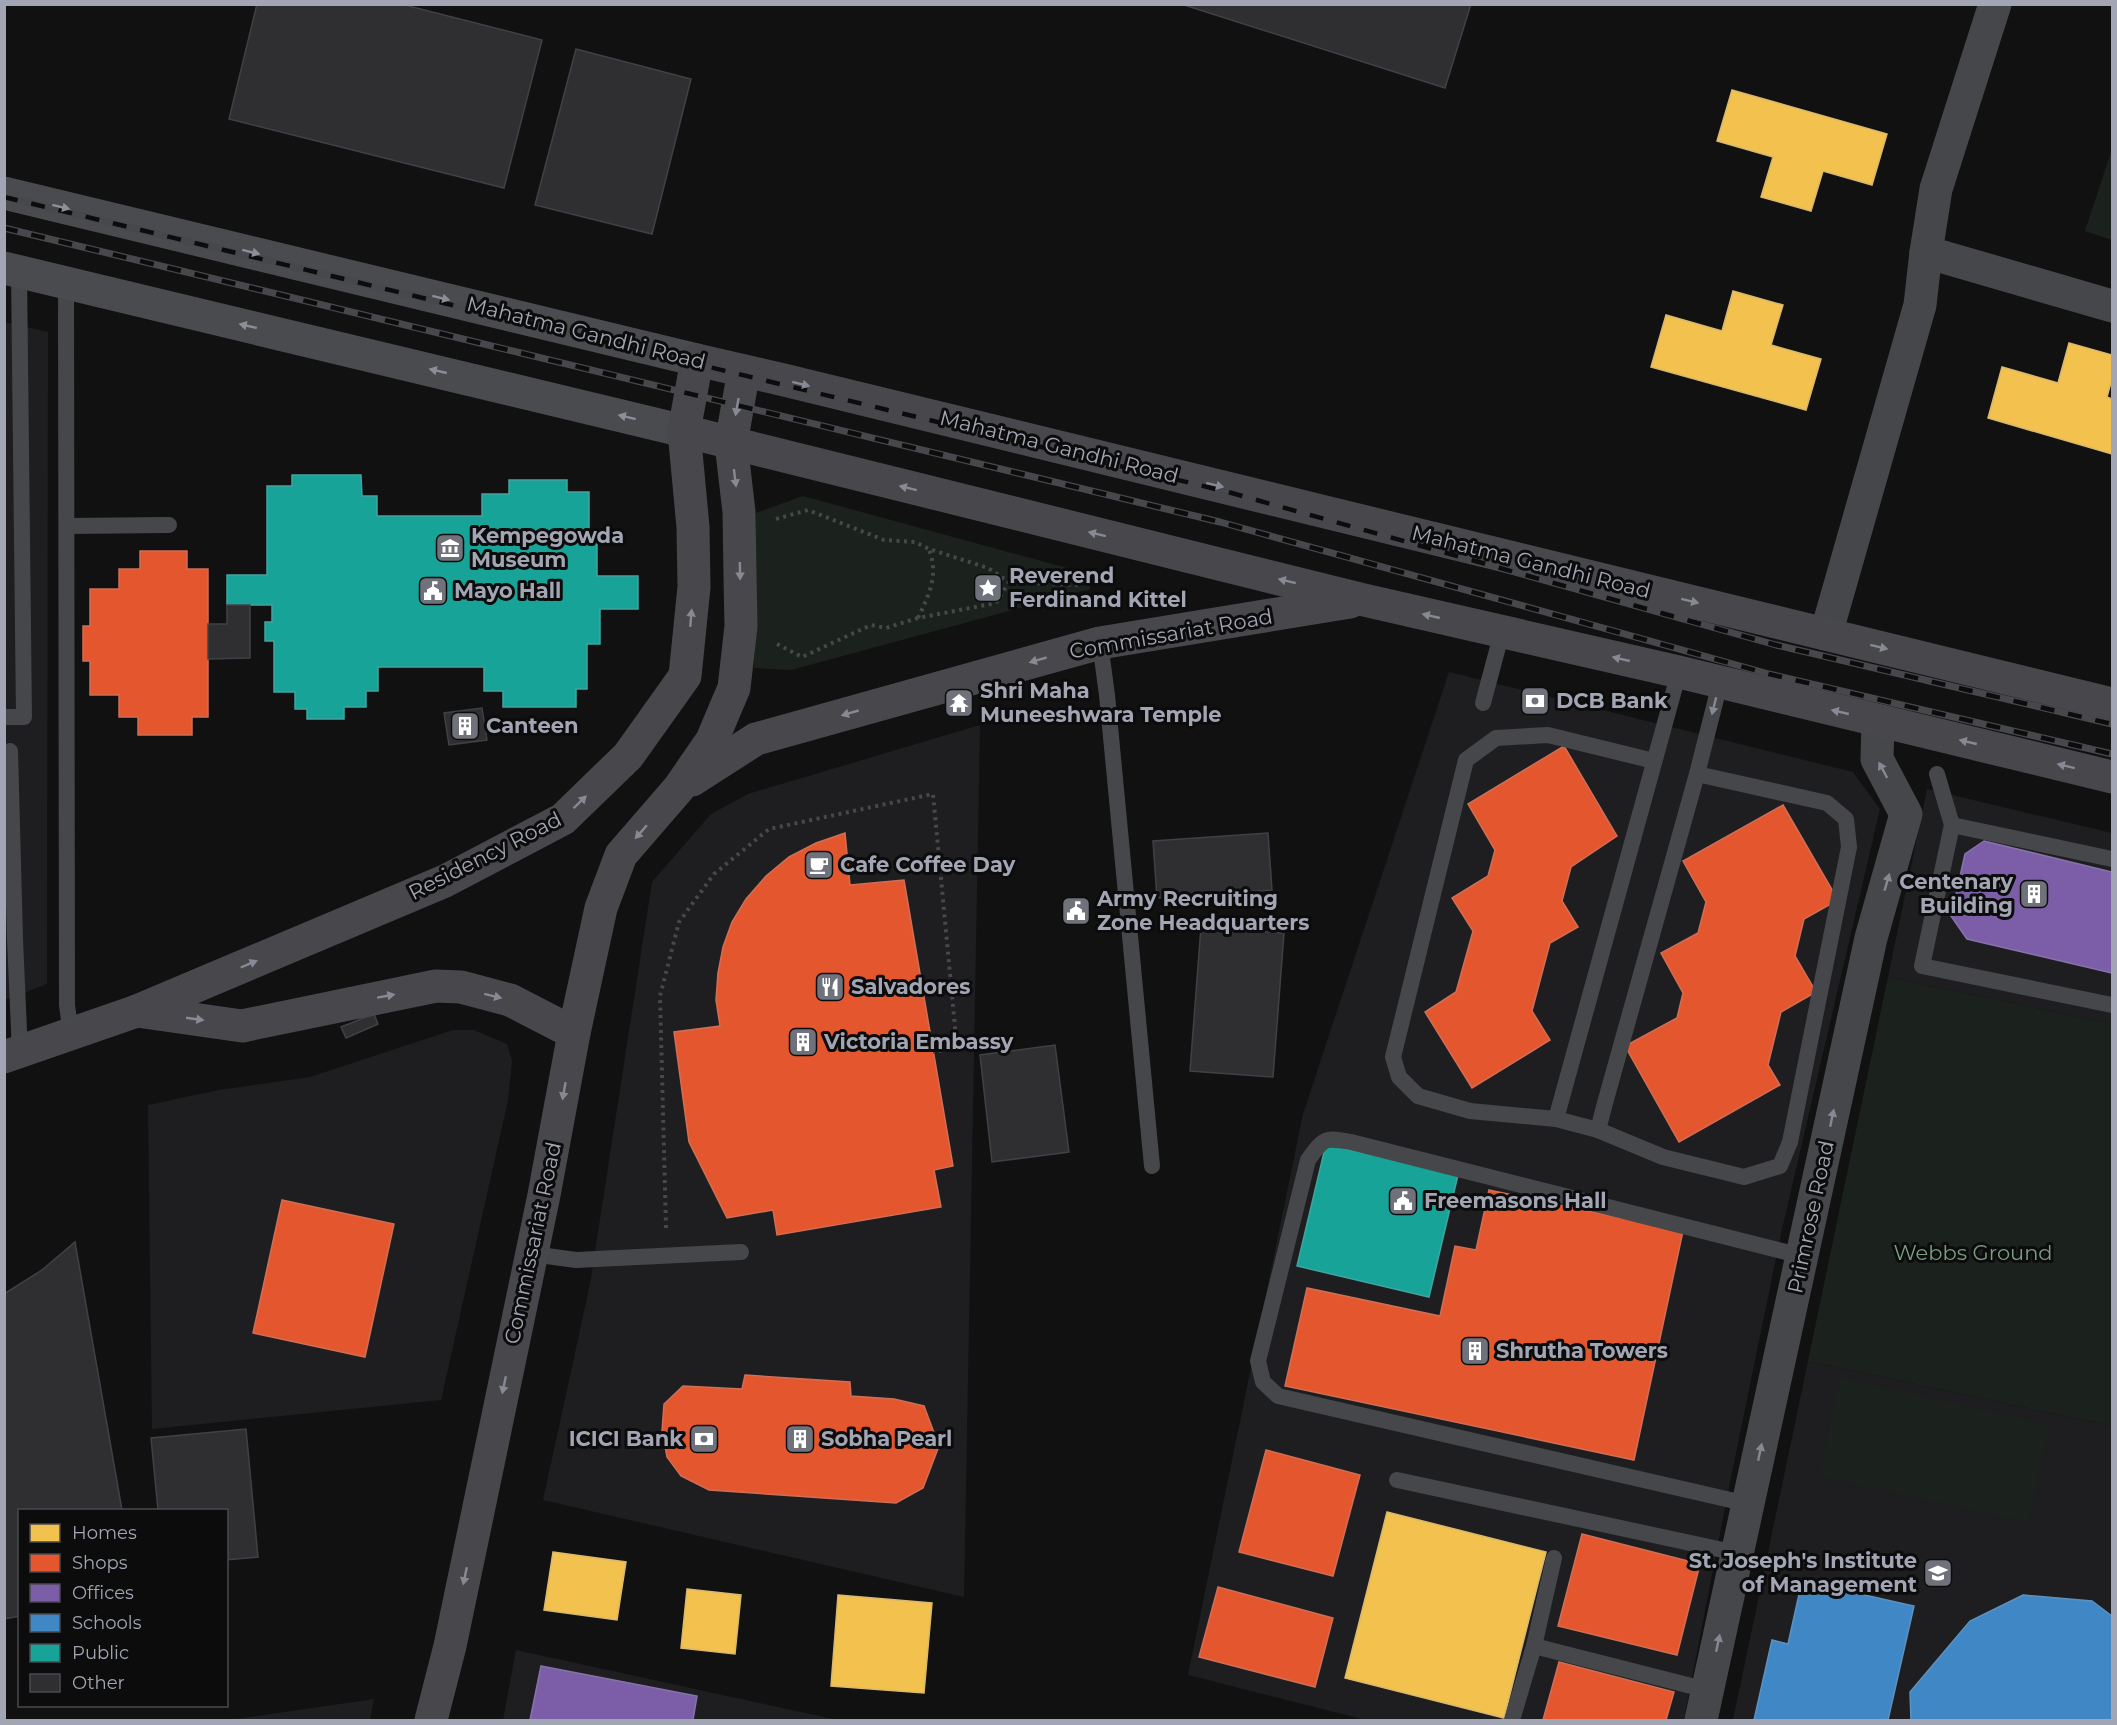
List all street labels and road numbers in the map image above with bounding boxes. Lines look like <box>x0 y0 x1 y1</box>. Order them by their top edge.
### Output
street label: Mahatma Gandhi Road <box>464 291 708 374</box>
street label: Mahatma Gandhi Road <box>937 405 1181 488</box>
street label: Mahatma Gandhi Road <box>1409 520 1653 603</box>
street label: Commissariat Road <box>1067 603 1274 664</box>
street label: Residency Road <box>404 806 565 905</box>
street label: Primrose Road <box>1782 1138 1839 1296</box>
street label: Commissariat Road <box>499 1140 566 1346</box>

